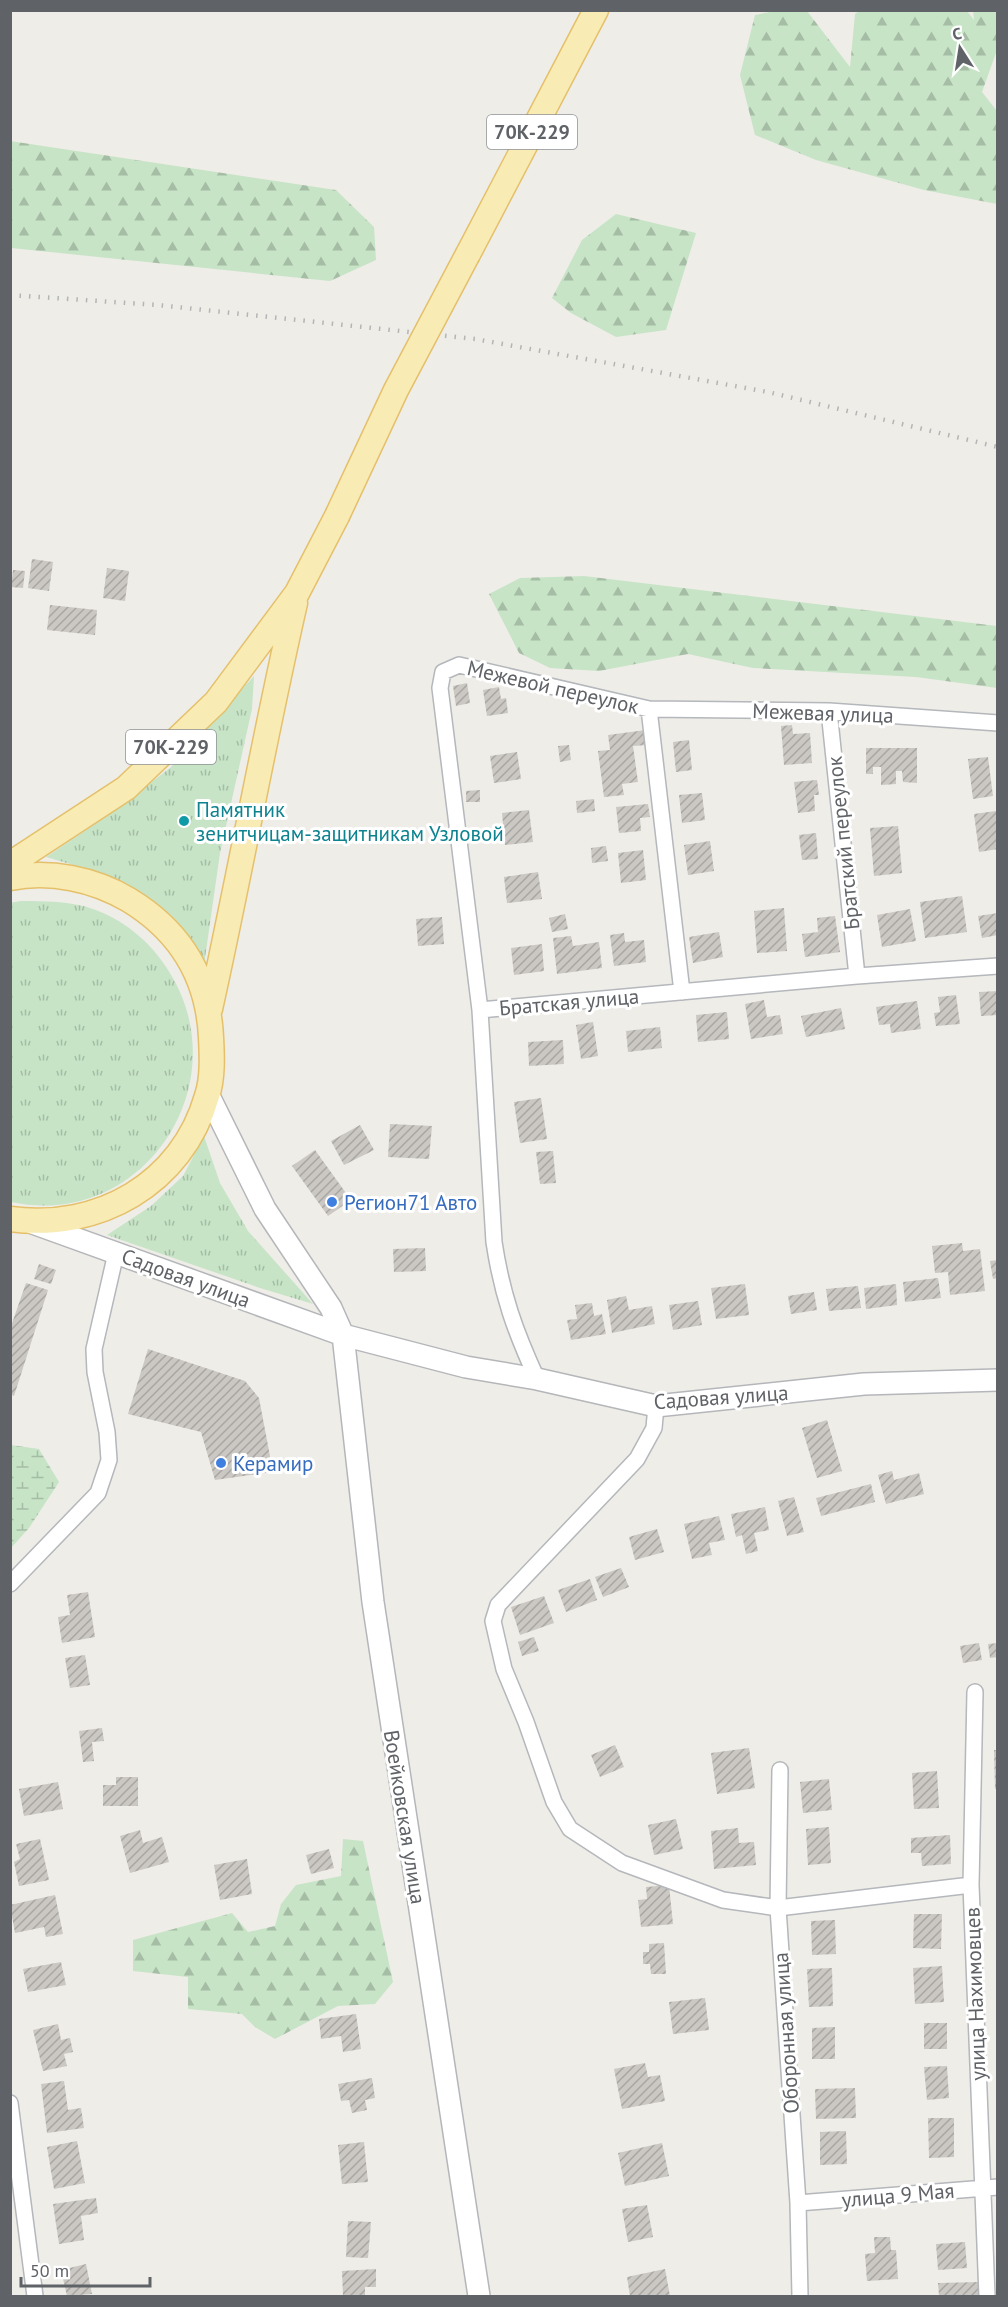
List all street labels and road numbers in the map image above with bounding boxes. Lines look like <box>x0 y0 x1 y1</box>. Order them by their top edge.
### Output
road number: 70К-229 <box>487 115 577 149</box>
street label: Межевой переулок <box>465 654 641 720</box>
street label: Межевая улица <box>752 697 894 729</box>
road number: 70К-229 <box>126 730 216 764</box>
street label: Братский переулок <box>820 755 866 931</box>
street label: Братская улица <box>498 982 640 1022</box>
street label: Садовая улица <box>118 1242 254 1314</box>
street label: Садовая улица <box>653 1379 789 1415</box>
street label: Воейковская улица <box>378 1728 432 1906</box>
street label: улица Нахимовцев <box>958 1907 992 2081</box>
street label: Оборонная улица <box>767 1951 805 2115</box>
street label: улица 9 Мая <box>840 2177 956 2213</box>

